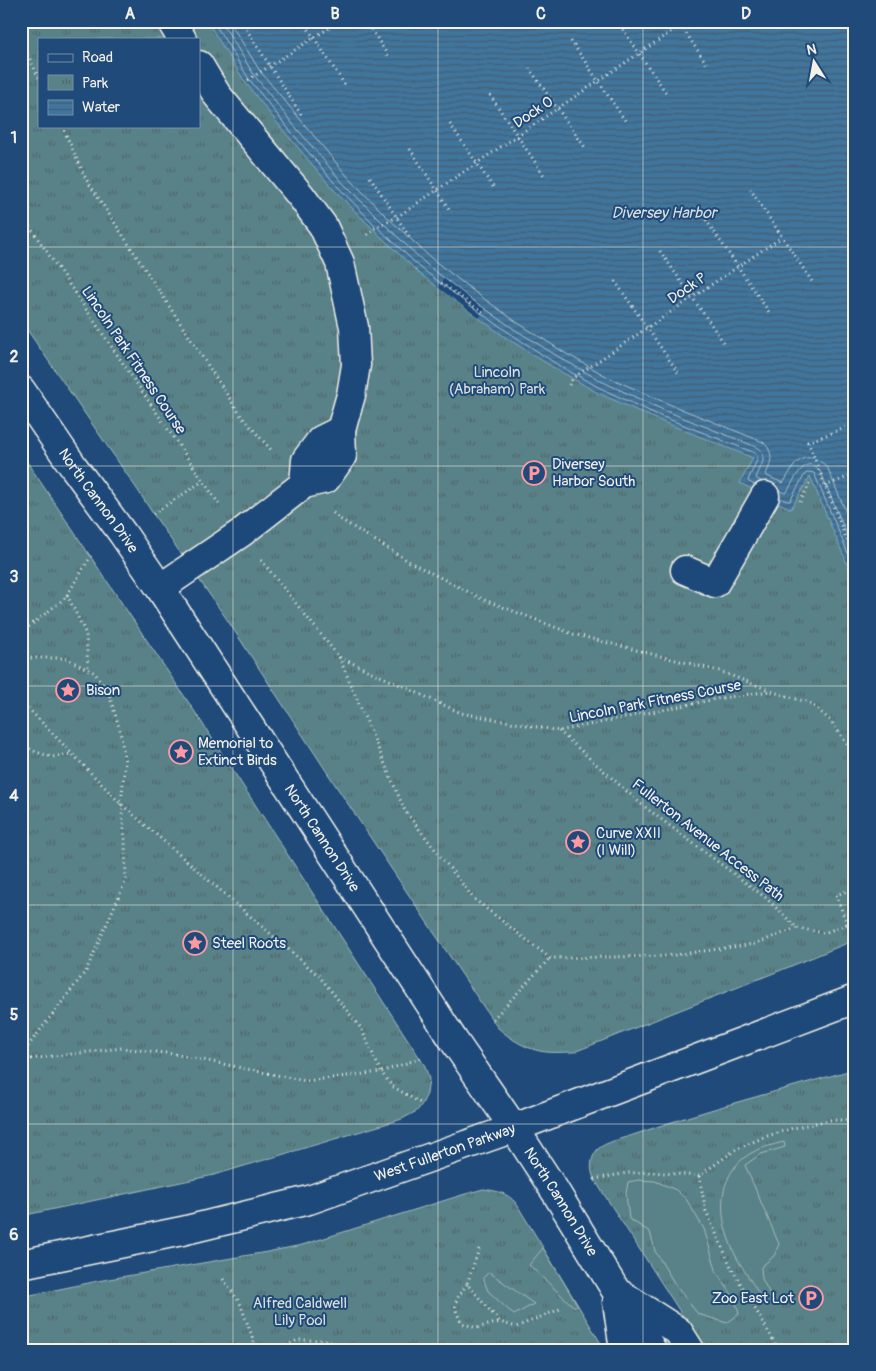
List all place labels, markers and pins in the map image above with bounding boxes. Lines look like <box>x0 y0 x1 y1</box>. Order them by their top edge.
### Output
place label: Diversey Harbor South <box>552 455 635 491</box>
parking icon: Diversey Harbor South <box>521 460 547 486</box>
place icon: Bison <box>55 677 81 703</box>
place label: Bison <box>86 681 120 700</box>
place label: Memorial to Extinct Birds <box>198 734 277 770</box>
place icon: Memorial to Extinct Birds <box>168 739 194 765</box>
place label: Curve XXII (I Will) <box>596 824 661 860</box>
place icon: Curve XXII (I Will) <box>565 829 591 855</box>
place icon: Steel Roots <box>182 930 208 956</box>
place label: Steel Roots <box>212 934 286 953</box>
parking icon: Zoo East Lot <box>798 1285 824 1311</box>
place label: Zoo East Lot <box>712 1289 795 1308</box>

